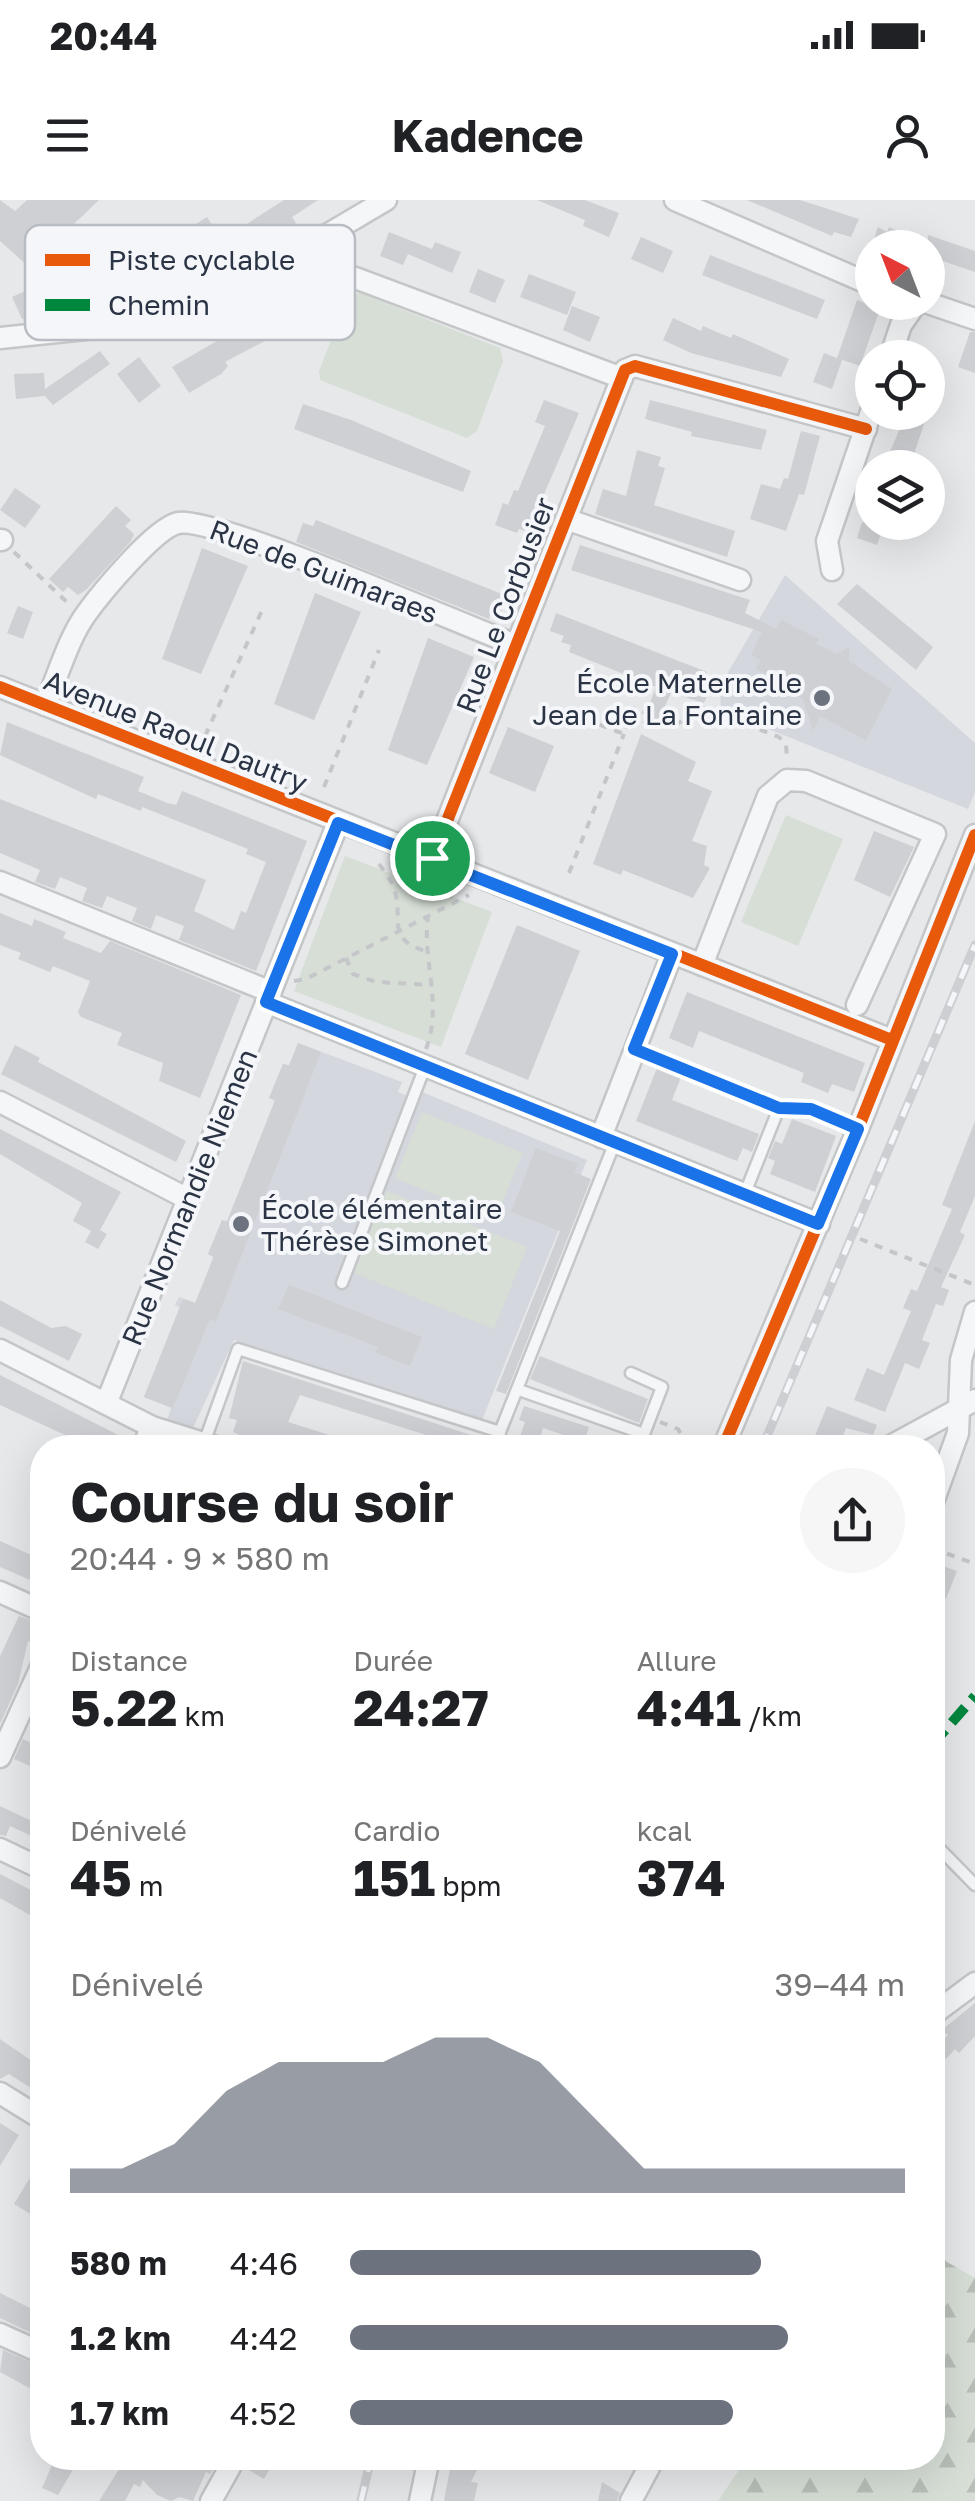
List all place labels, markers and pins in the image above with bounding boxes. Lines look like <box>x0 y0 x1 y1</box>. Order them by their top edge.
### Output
place label: École Maternelle Jean de La Fontaine <box>533 666 802 731</box>
marker: École Maternelle Jean de La Fontaine <box>811 687 833 709</box>
pin <box>390 816 475 901</box>
place label: École élémentaire Thérèse Simonet <box>261 1192 502 1257</box>
marker: École élémentaire Thérèse Simonet <box>230 1213 252 1235</box>

